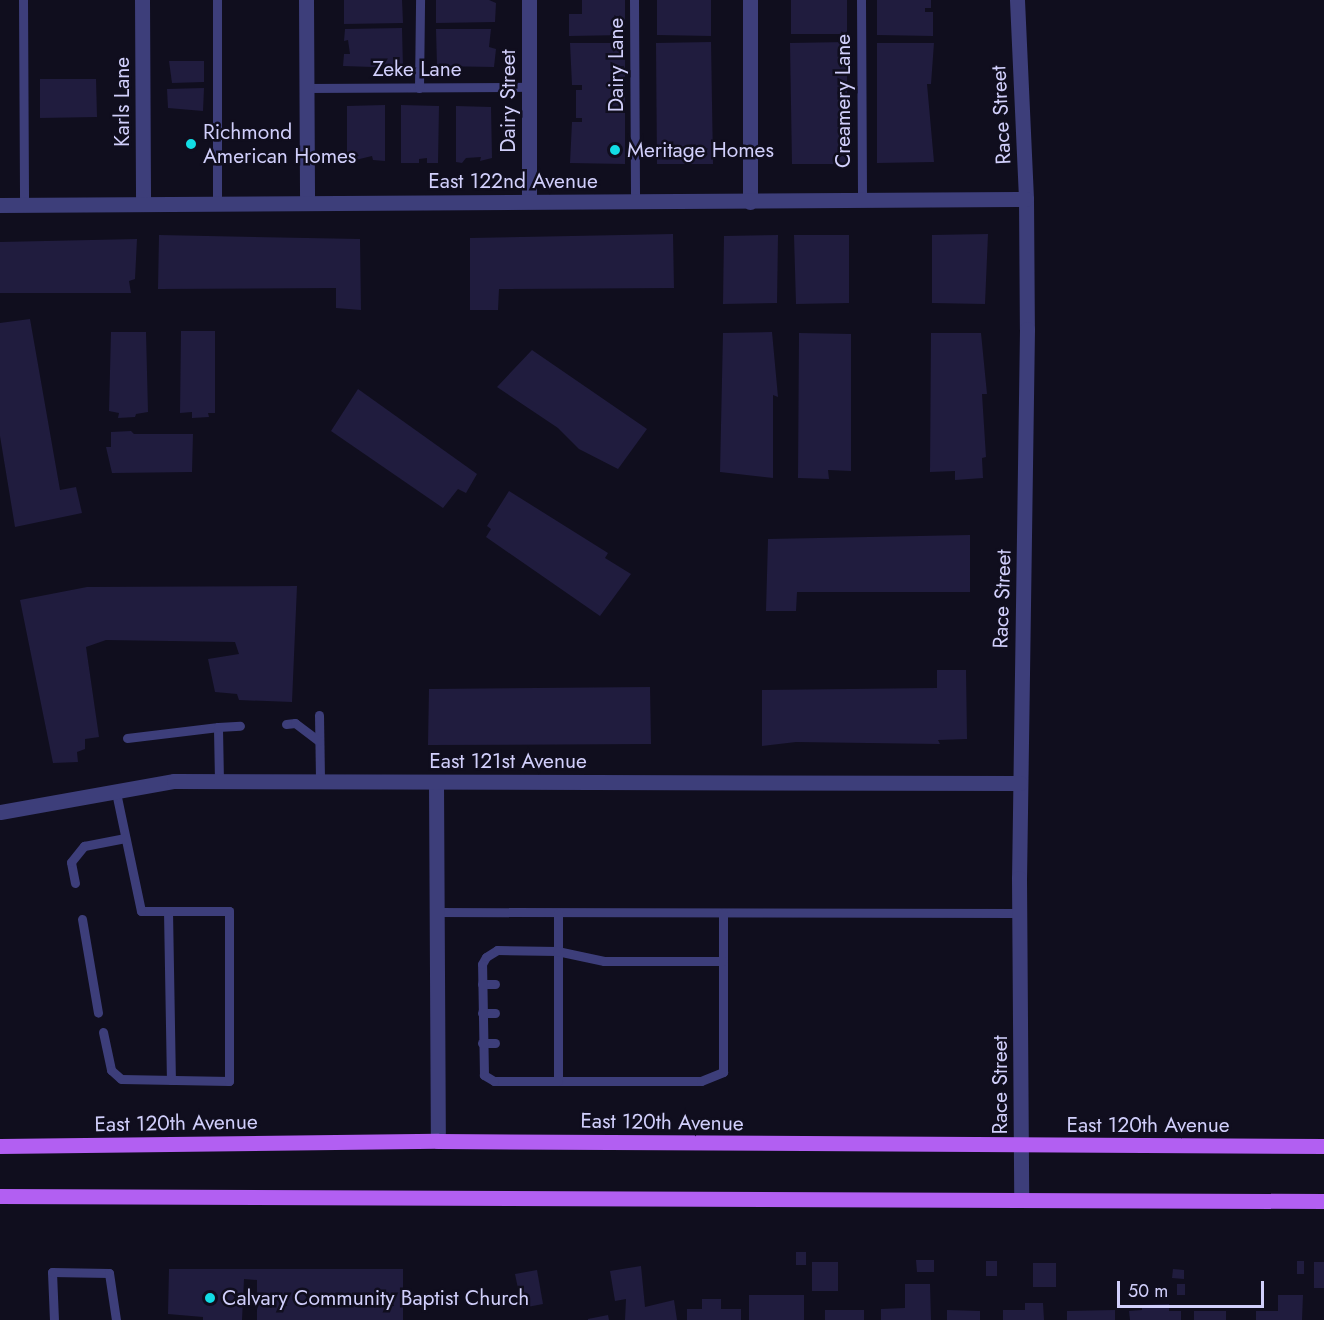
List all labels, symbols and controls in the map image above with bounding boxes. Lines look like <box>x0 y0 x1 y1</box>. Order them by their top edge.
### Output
street label: Dairy Lane <box>603 18 629 112</box>
street label: Creamery Lane <box>830 34 856 168</box>
street label: Dairy Street <box>495 49 521 153</box>
street label: Zeke Lane <box>372 56 462 82</box>
street label: Karls Lane <box>109 57 135 147</box>
street label: Race Street <box>986 65 1016 165</box>
place label: Richmond American Homes <box>203 119 356 169</box>
marker: Richmond American Homes <box>184 137 198 151</box>
place label: Meritage Homes <box>627 137 774 163</box>
marker: Meritage Homes <box>608 143 622 157</box>
street label: East 122nd Avenue <box>428 168 598 194</box>
street label: Race Street <box>988 549 1016 649</box>
street label: East 121st Avenue <box>429 748 587 774</box>
street label: Race Street <box>987 1035 1013 1135</box>
street label: East 120th Avenue <box>580 1108 744 1136</box>
street label: East 120th Avenue <box>94 1109 258 1137</box>
street label: East 120th Avenue <box>1066 1112 1230 1138</box>
scale bar <box>1120 1269 1267 1307</box>
text: 50 m <box>1128 1278 1168 1304</box>
place label: Calvary Community Baptist Church <box>222 1285 529 1311</box>
marker: Calvary Community Baptist Church <box>203 1291 217 1305</box>

